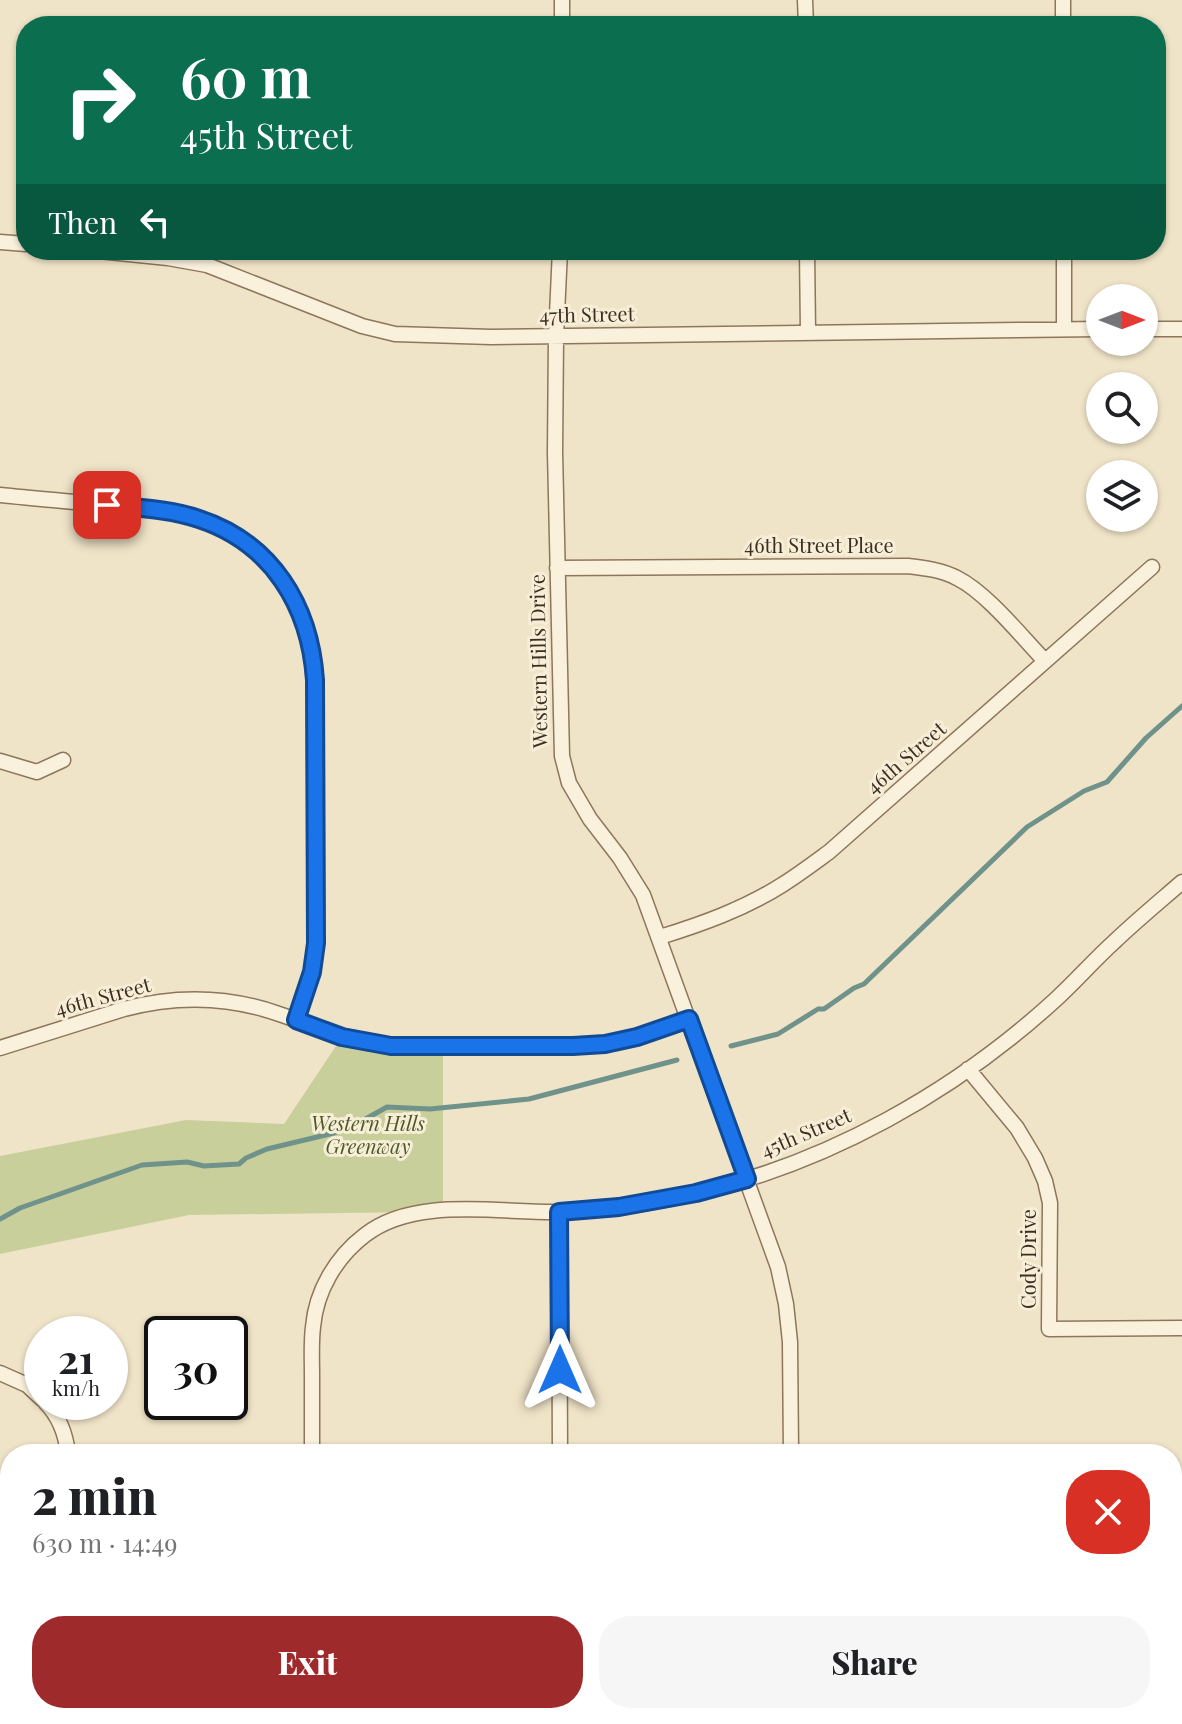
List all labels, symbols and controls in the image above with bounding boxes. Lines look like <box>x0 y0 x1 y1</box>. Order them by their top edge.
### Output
text: 60 m <box>180 38 311 113</box>
icon: right <box>48 48 152 152</box>
text: 45th Street <box>180 110 352 158</box>
icon: left <box>133 200 177 244</box>
text: Then <box>48 202 117 242</box>
north arrow <box>1086 284 1158 356</box>
map controls <box>1086 284 1158 532</box>
street label: 47th Street <box>539 299 636 328</box>
button: search <box>1086 372 1158 444</box>
button: layers <box>1086 460 1158 532</box>
pin <box>73 471 141 539</box>
icon: arrive <box>85 483 129 527</box>
street label: 46th Street Place <box>744 531 894 558</box>
street label: Western Hills Drive <box>522 574 553 749</box>
street label: 46th Street <box>859 714 951 799</box>
street label: 46th Street <box>52 970 154 1021</box>
street label: 45th Street <box>756 1100 856 1163</box>
park label: Western Hills Greenway <box>311 1109 425 1159</box>
street label: Cody Drive <box>1014 1209 1041 1309</box>
speed limit sign: 30 <box>144 1316 248 1420</box>
position arrow <box>518 1328 602 1412</box>
text: 21 <box>58 1331 94 1384</box>
text: km/h <box>52 1374 100 1401</box>
text: 2 min <box>32 1463 157 1527</box>
button: close <box>1066 1470 1150 1554</box>
text: 630 m · 14:49 <box>32 1525 178 1560</box>
button: Exit <box>32 1616 583 1708</box>
button: Share <box>599 1616 1150 1708</box>

